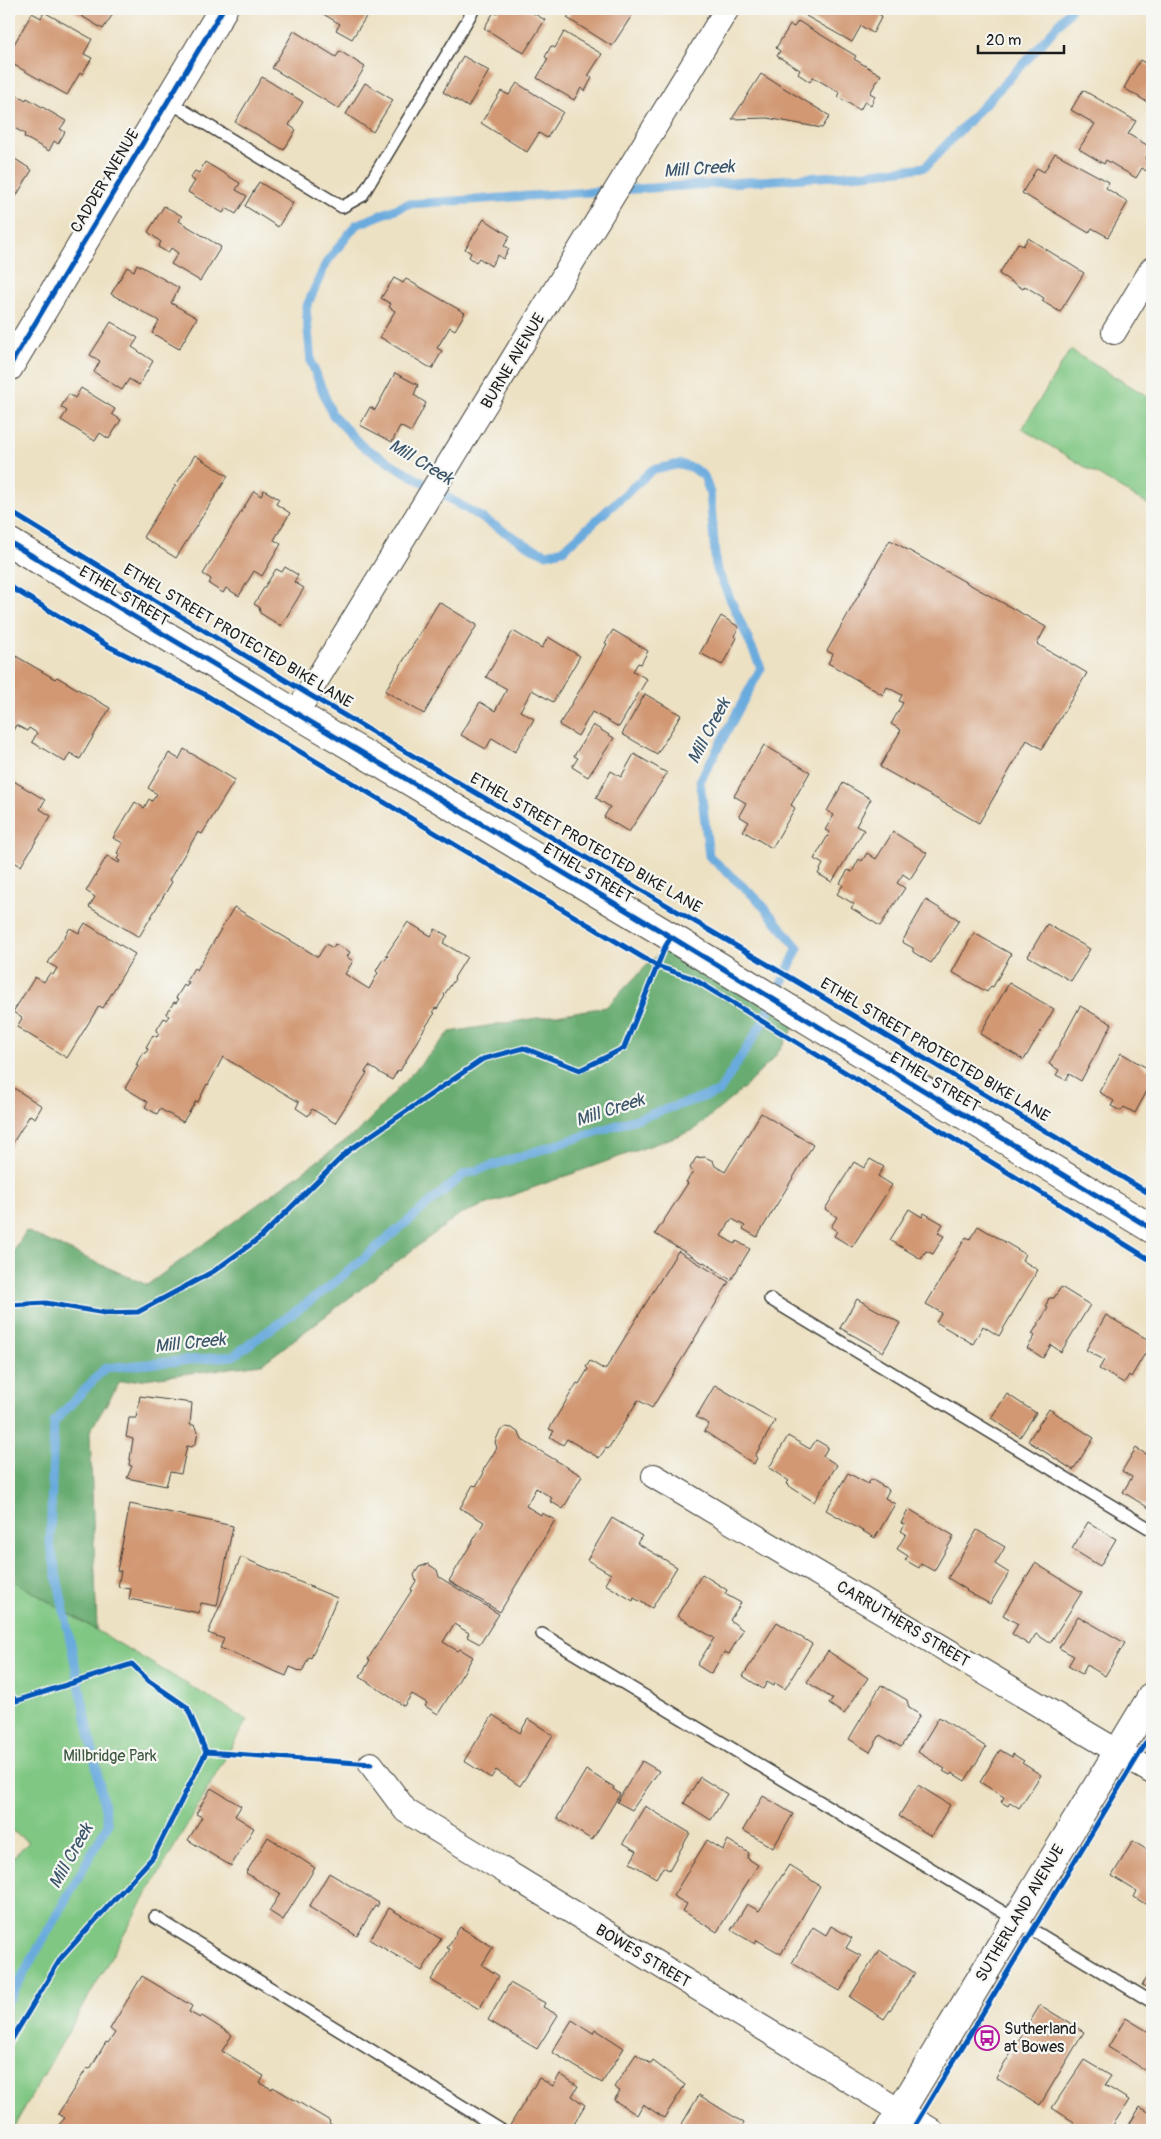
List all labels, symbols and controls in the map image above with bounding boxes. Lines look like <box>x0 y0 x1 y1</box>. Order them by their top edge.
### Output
scale bar <box>978 22 1065 54</box>
text: 20 m <box>986 31 1021 50</box>
street label: CADDER AVENUE <box>66 125 144 237</box>
water label: Mill Creek <box>663 155 737 183</box>
street label: BURNE AVENUE <box>477 310 549 412</box>
water label: Mill Creek <box>385 434 459 491</box>
street label: ETHEL STREET PROTECTED BIKE LANE <box>120 559 356 713</box>
street label: ETHEL STREET <box>76 561 173 631</box>
water label: Mill Creek <box>682 693 737 768</box>
street label: ETHEL STREET PROTECTED BIKE LANE <box>467 769 705 917</box>
street label: ETHEL STREET <box>540 839 636 907</box>
street label: ETHEL STREET PROTECTED BIKE LANE <box>817 974 1053 1126</box>
street label: ETHEL STREET <box>887 1048 983 1116</box>
water label: Mill Creek <box>573 1088 649 1132</box>
water label: Mill Creek <box>153 1328 228 1358</box>
street label: CARRUTHERS STREET <box>833 1576 973 1672</box>
park label: Millbridge Park <box>63 1746 157 1766</box>
water label: Mill Creek <box>44 1818 99 1893</box>
street label: SUTHERLAND AVENUE <box>971 1841 1069 1985</box>
street label: BOWES STREET <box>592 1920 694 1992</box>
place label: Sutherland at Bowes <box>1004 2019 1077 2057</box>
bus stop icon: Sutherland at Bowes <box>974 2025 1000 2051</box>

